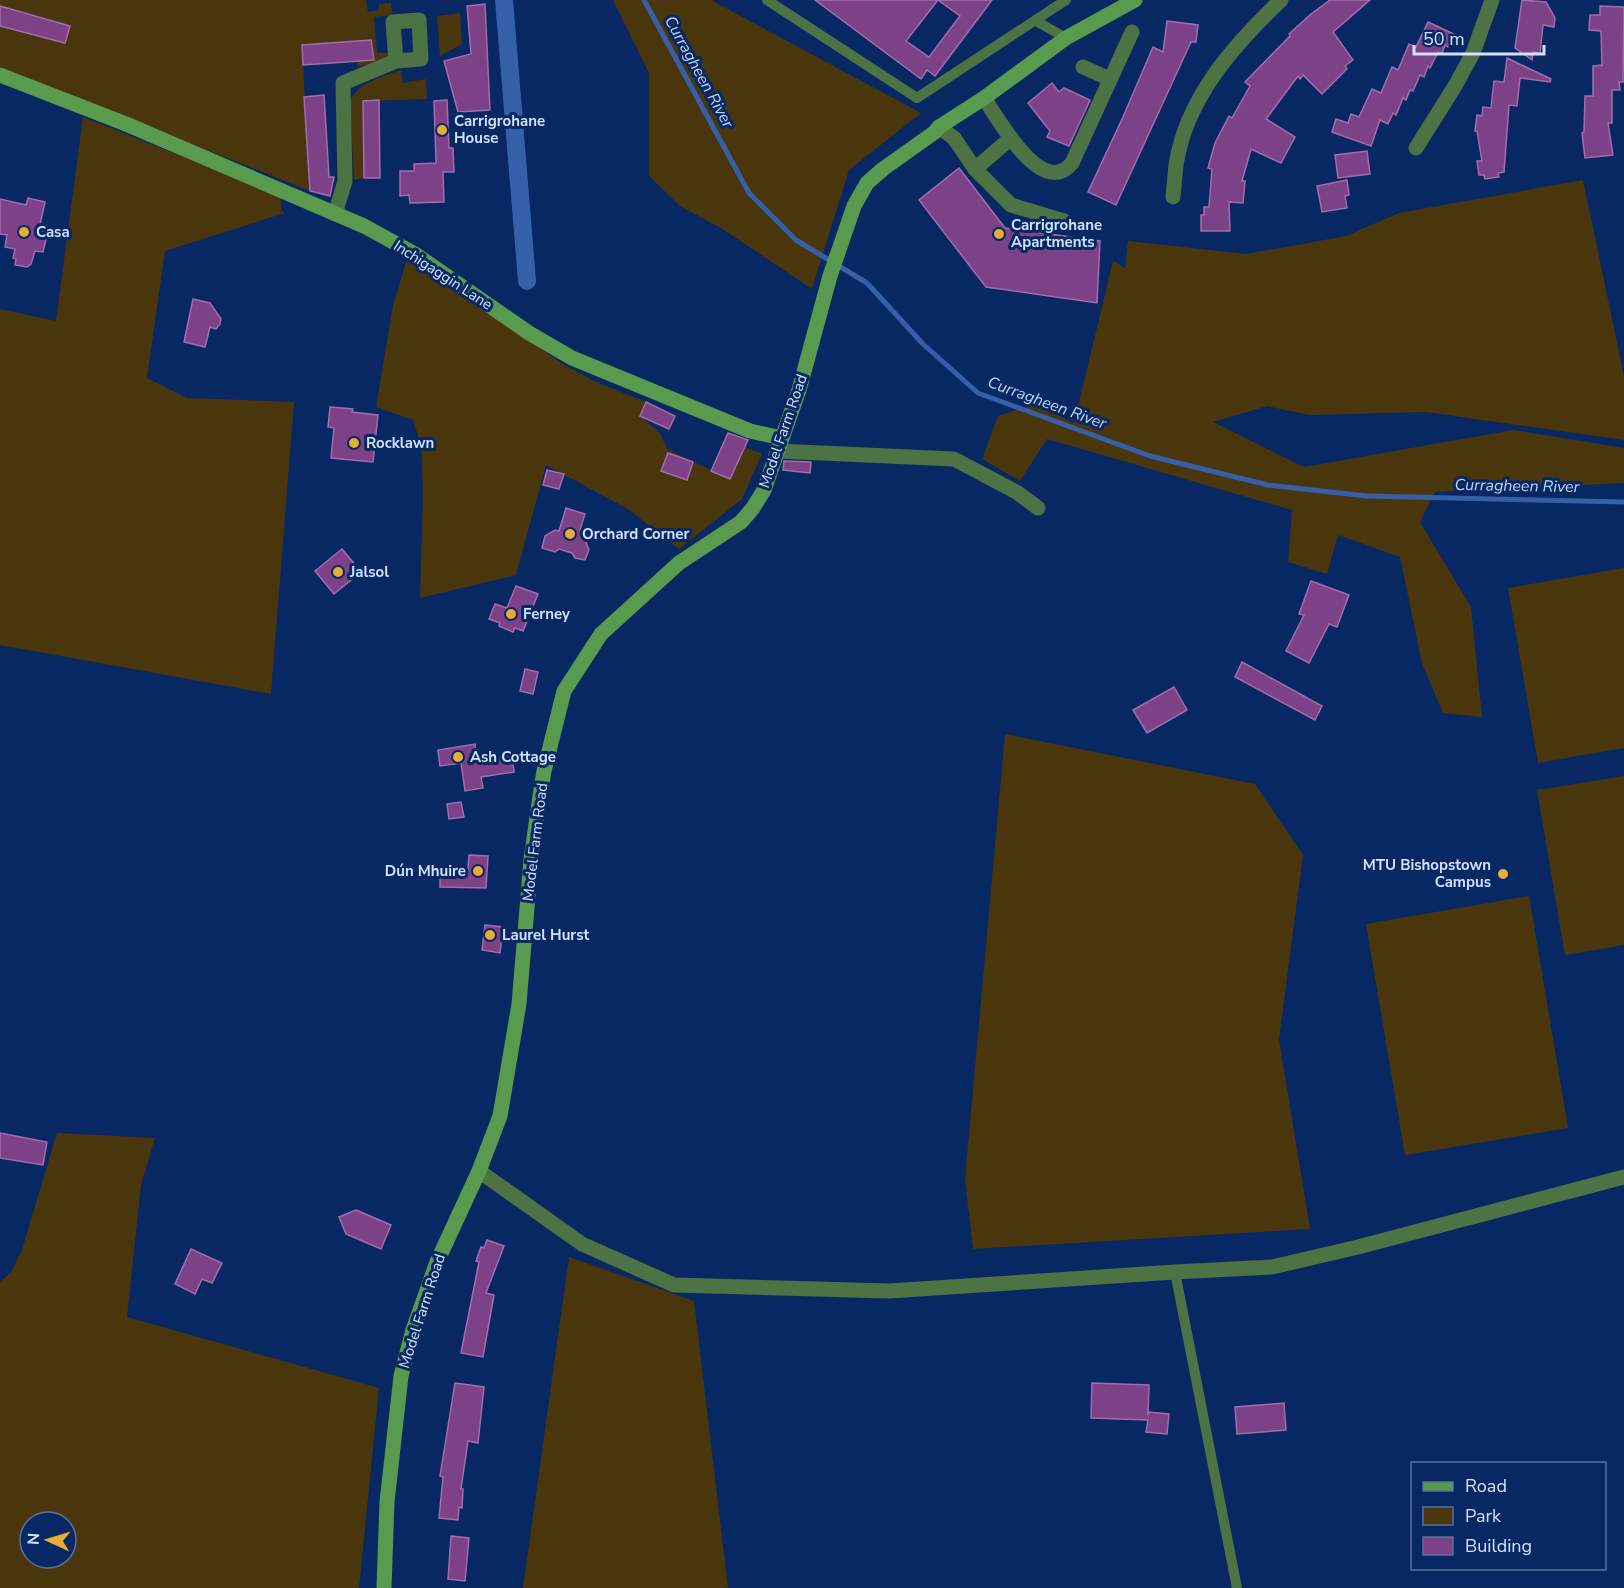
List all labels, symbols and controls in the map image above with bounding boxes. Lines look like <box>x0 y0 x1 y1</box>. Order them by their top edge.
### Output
water label: Curragheen River <box>659 12 740 133</box>
scale bar <box>1414 18 1544 56</box>
text: 50 m <box>1423 27 1465 51</box>
place label: Carrigrohane House <box>454 111 545 148</box>
marker: Carrigrohane House <box>435 123 449 137</box>
place label: Carrigrohane Apartments <box>1011 215 1102 252</box>
place label: Casa <box>36 222 70 242</box>
marker: Casa <box>17 225 31 239</box>
marker: Carrigrohane Apartments <box>992 227 1006 241</box>
street label: Inchigaggin Lane <box>390 236 496 314</box>
street label: Model Farm Road <box>754 371 812 491</box>
water label: Curragheen River <box>985 371 1111 435</box>
place label: Rocklawn <box>366 433 434 453</box>
marker: Rocklawn <box>347 436 361 450</box>
water label: Curragheen River <box>1454 474 1581 498</box>
place label: Orchard Corner <box>582 524 689 544</box>
marker: Orchard Corner <box>563 527 577 541</box>
place label: Jalsol <box>349 562 389 582</box>
marker: Jalsol <box>331 565 345 579</box>
place label: Ferney <box>523 604 570 624</box>
marker: Ferney <box>504 607 518 621</box>
place label: Ash Cottage <box>470 747 556 767</box>
marker: Ash Cottage <box>451 750 465 764</box>
street label: Model Farm Road <box>518 782 552 902</box>
place label: MTU Bishopstown Campus <box>1363 855 1491 892</box>
place label: Dún Mhuire <box>385 861 466 881</box>
marker: Dún Mhuire <box>471 864 485 878</box>
marker: MTU Bishopstown Campus <box>1496 867 1510 881</box>
place label: Laurel Hurst <box>502 925 589 945</box>
marker: Laurel Hurst <box>483 928 497 942</box>
street label: Model Farm Road <box>394 1251 450 1371</box>
legend <box>1411 1462 1606 1570</box>
text: Road <box>1465 1474 1507 1498</box>
text: Park <box>1465 1504 1502 1528</box>
north arrow <box>18 1510 78 1570</box>
text: N <box>23 1532 45 1546</box>
text: Building <box>1465 1534 1532 1558</box>

